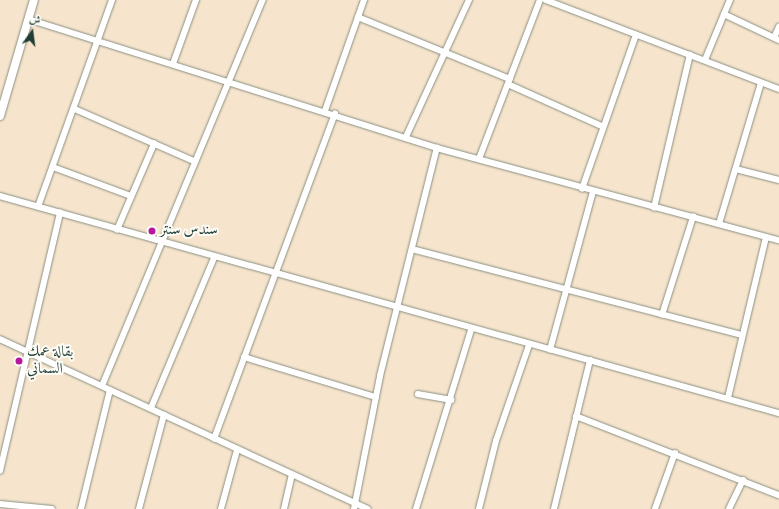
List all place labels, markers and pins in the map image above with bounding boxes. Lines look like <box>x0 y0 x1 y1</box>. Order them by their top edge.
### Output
place label: سندس سنتر <box>160 222 218 240</box>
marker: سندس سنتر <box>147 226 157 236</box>
place label: بقالة عمك السماني <box>27 343 73 378</box>
marker: بقالة عمك السماني <box>14 356 24 366</box>

